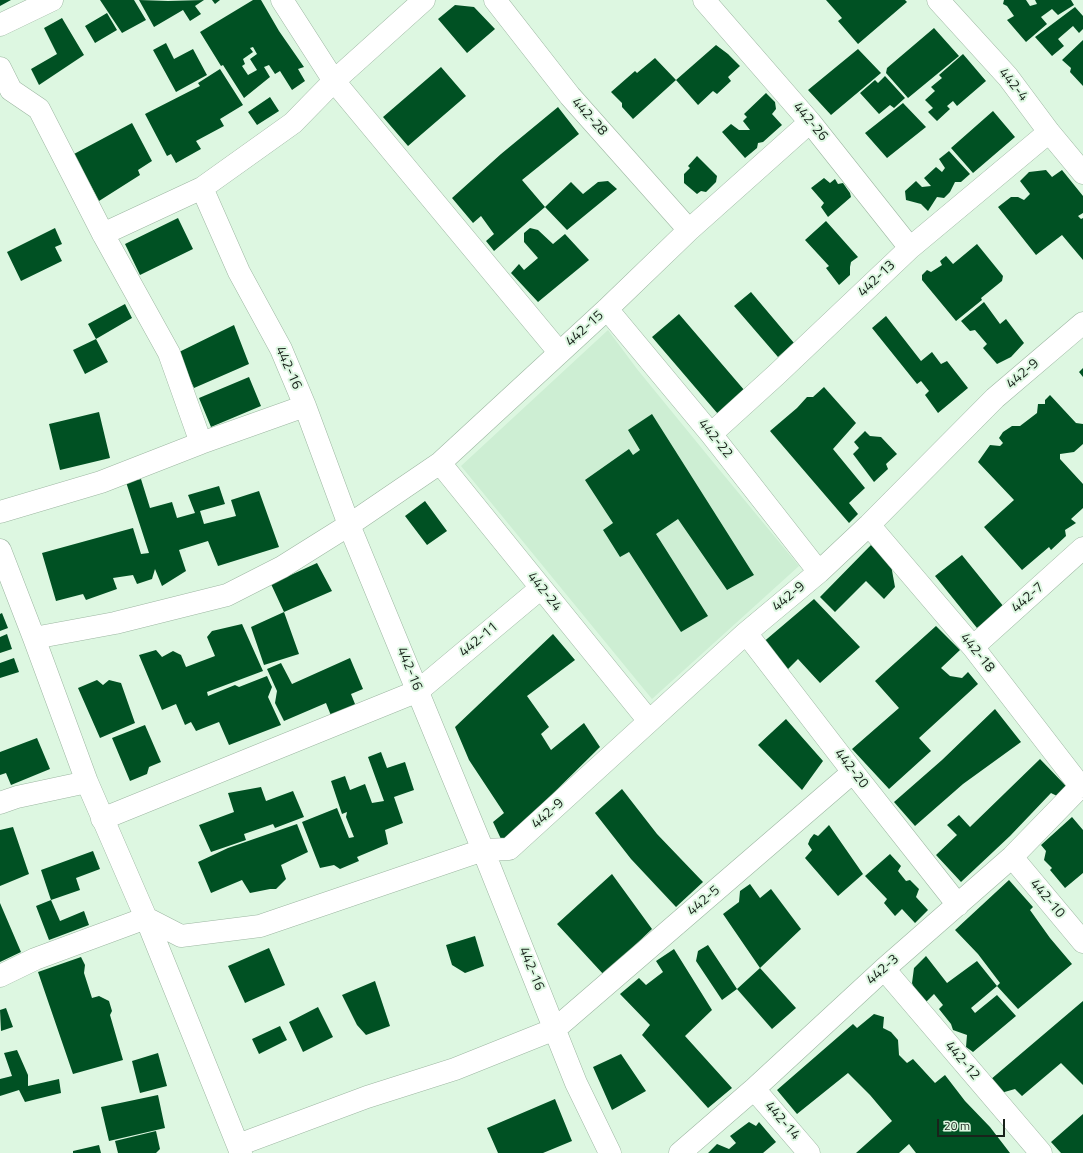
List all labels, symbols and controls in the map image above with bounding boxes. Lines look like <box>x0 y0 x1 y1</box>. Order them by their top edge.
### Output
street label: 442-4 <box>995 65 1031 105</box>
street label: 442-28 <box>568 95 610 139</box>
street label: 442-26 <box>789 99 831 145</box>
street label: 442-13 <box>855 257 899 301</box>
street label: 442-15 <box>563 308 607 350</box>
street label: 442-16 <box>271 344 305 392</box>
street label: 442-9 <box>1003 355 1043 393</box>
street label: 442-22 <box>694 416 736 462</box>
street label: 442-24 <box>523 569 565 615</box>
street label: 442-9 <box>769 579 809 615</box>
street label: 442-7 <box>1008 579 1048 617</box>
street label: 442-11 <box>456 619 502 661</box>
street label: 442-18 <box>956 630 998 676</box>
street label: 442-16 <box>393 645 425 693</box>
street label: 442-20 <box>830 746 872 792</box>
street label: 442-9 <box>528 795 568 833</box>
street label: 442-10 <box>1026 876 1068 922</box>
street label: 442-5 <box>684 882 724 920</box>
street label: 442-16 <box>515 945 547 993</box>
street label: 442-3 <box>863 951 903 989</box>
street label: 442-12 <box>941 1038 983 1084</box>
street label: 442-14 <box>761 1098 803 1144</box>
scale bar <box>939 1111 1007 1137</box>
text: 20 m <box>944 1116 970 1135</box>

